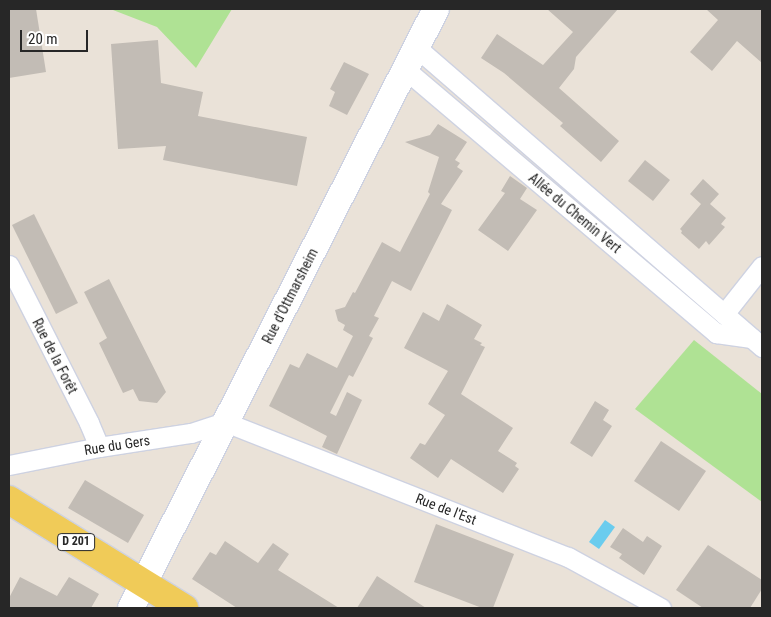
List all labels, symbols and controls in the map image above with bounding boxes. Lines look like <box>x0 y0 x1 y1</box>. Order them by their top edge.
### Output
scale bar <box>22 20 90 52</box>
text: 20 m <box>28 30 58 48</box>
street label: Allée du Chemin Vert <box>525 169 625 257</box>
street label: Rue d'Ottmarsheim <box>259 245 321 347</box>
street label: Rue de la Forêt <box>29 316 81 396</box>
street label: Rue du Gers <box>83 432 151 458</box>
street label: Rue de l'Est <box>413 490 479 528</box>
road number: D 201 <box>56 532 96 552</box>

